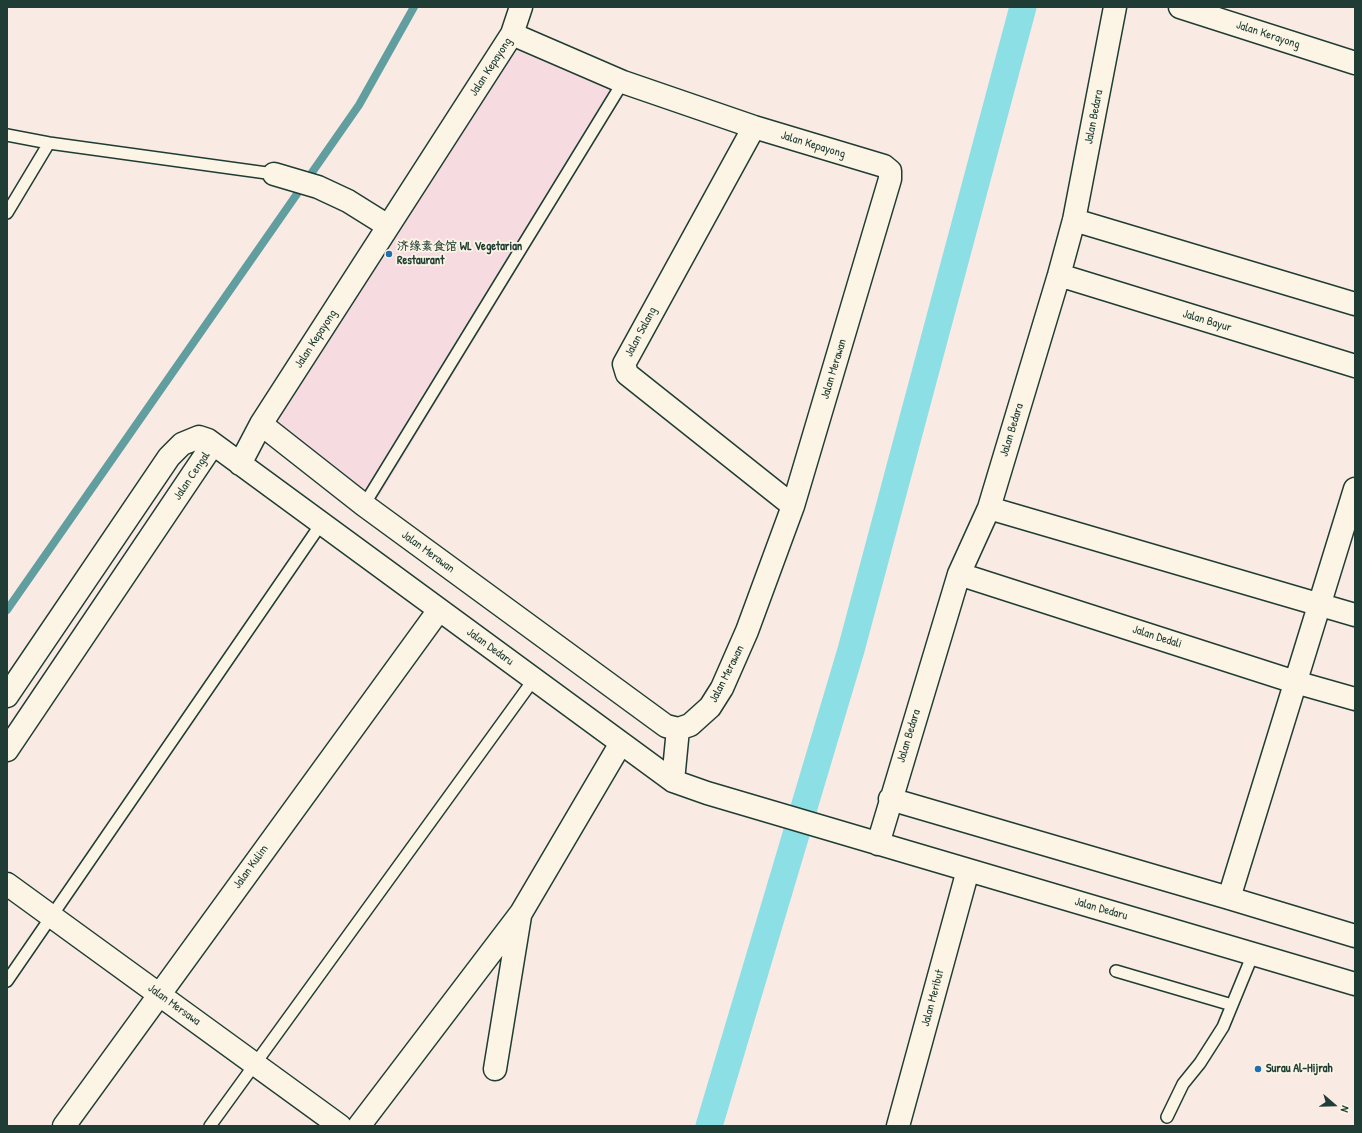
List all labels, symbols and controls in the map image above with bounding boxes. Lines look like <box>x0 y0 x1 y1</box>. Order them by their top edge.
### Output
street label: Jalan Kerayong <box>1234 18 1302 52</box>
street label: Jalan Kepayong <box>467 35 515 99</box>
street label: Jalan Bedara <box>1082 89 1106 145</box>
street label: Jalan Kepayong <box>779 128 847 162</box>
place label: 济缘素食馆 WL Vegetarian Restaurant <box>397 240 522 268</box>
marker: 济缘素食馆 WL Vegetarian Restaurant <box>384 249 394 259</box>
street label: Jalan Salang <box>622 305 660 359</box>
street label: Jalan Kepayong <box>292 307 340 371</box>
street label: Jalan Bayur <box>1181 307 1233 335</box>
street label: Jalan Merawan <box>818 337 850 401</box>
street label: Jalan Bedara <box>997 402 1027 458</box>
street label: Jalan Cengal <box>171 449 213 503</box>
street label: Jalan Merawan <box>399 528 457 576</box>
street label: Jalan Dedali <box>1131 622 1183 652</box>
street label: Jalan Dedaru <box>464 625 516 669</box>
street label: Jalan Merawan <box>706 643 748 705</box>
street label: Jalan Bedara <box>894 708 924 764</box>
street label: Jalan Kulim <box>230 842 272 892</box>
street label: Jalan Dedaru <box>1073 895 1129 923</box>
street label: Jalan Meribut <box>918 968 948 1028</box>
street label: Jalan Mersawa <box>145 981 203 1029</box>
place label: Surau Al-Hijrah <box>1266 1062 1333 1076</box>
marker: Surau Al-Hijrah <box>1253 1064 1263 1074</box>
north arrow <box>1314 1085 1354 1125</box>
text: N <box>1338 1104 1353 1114</box>

